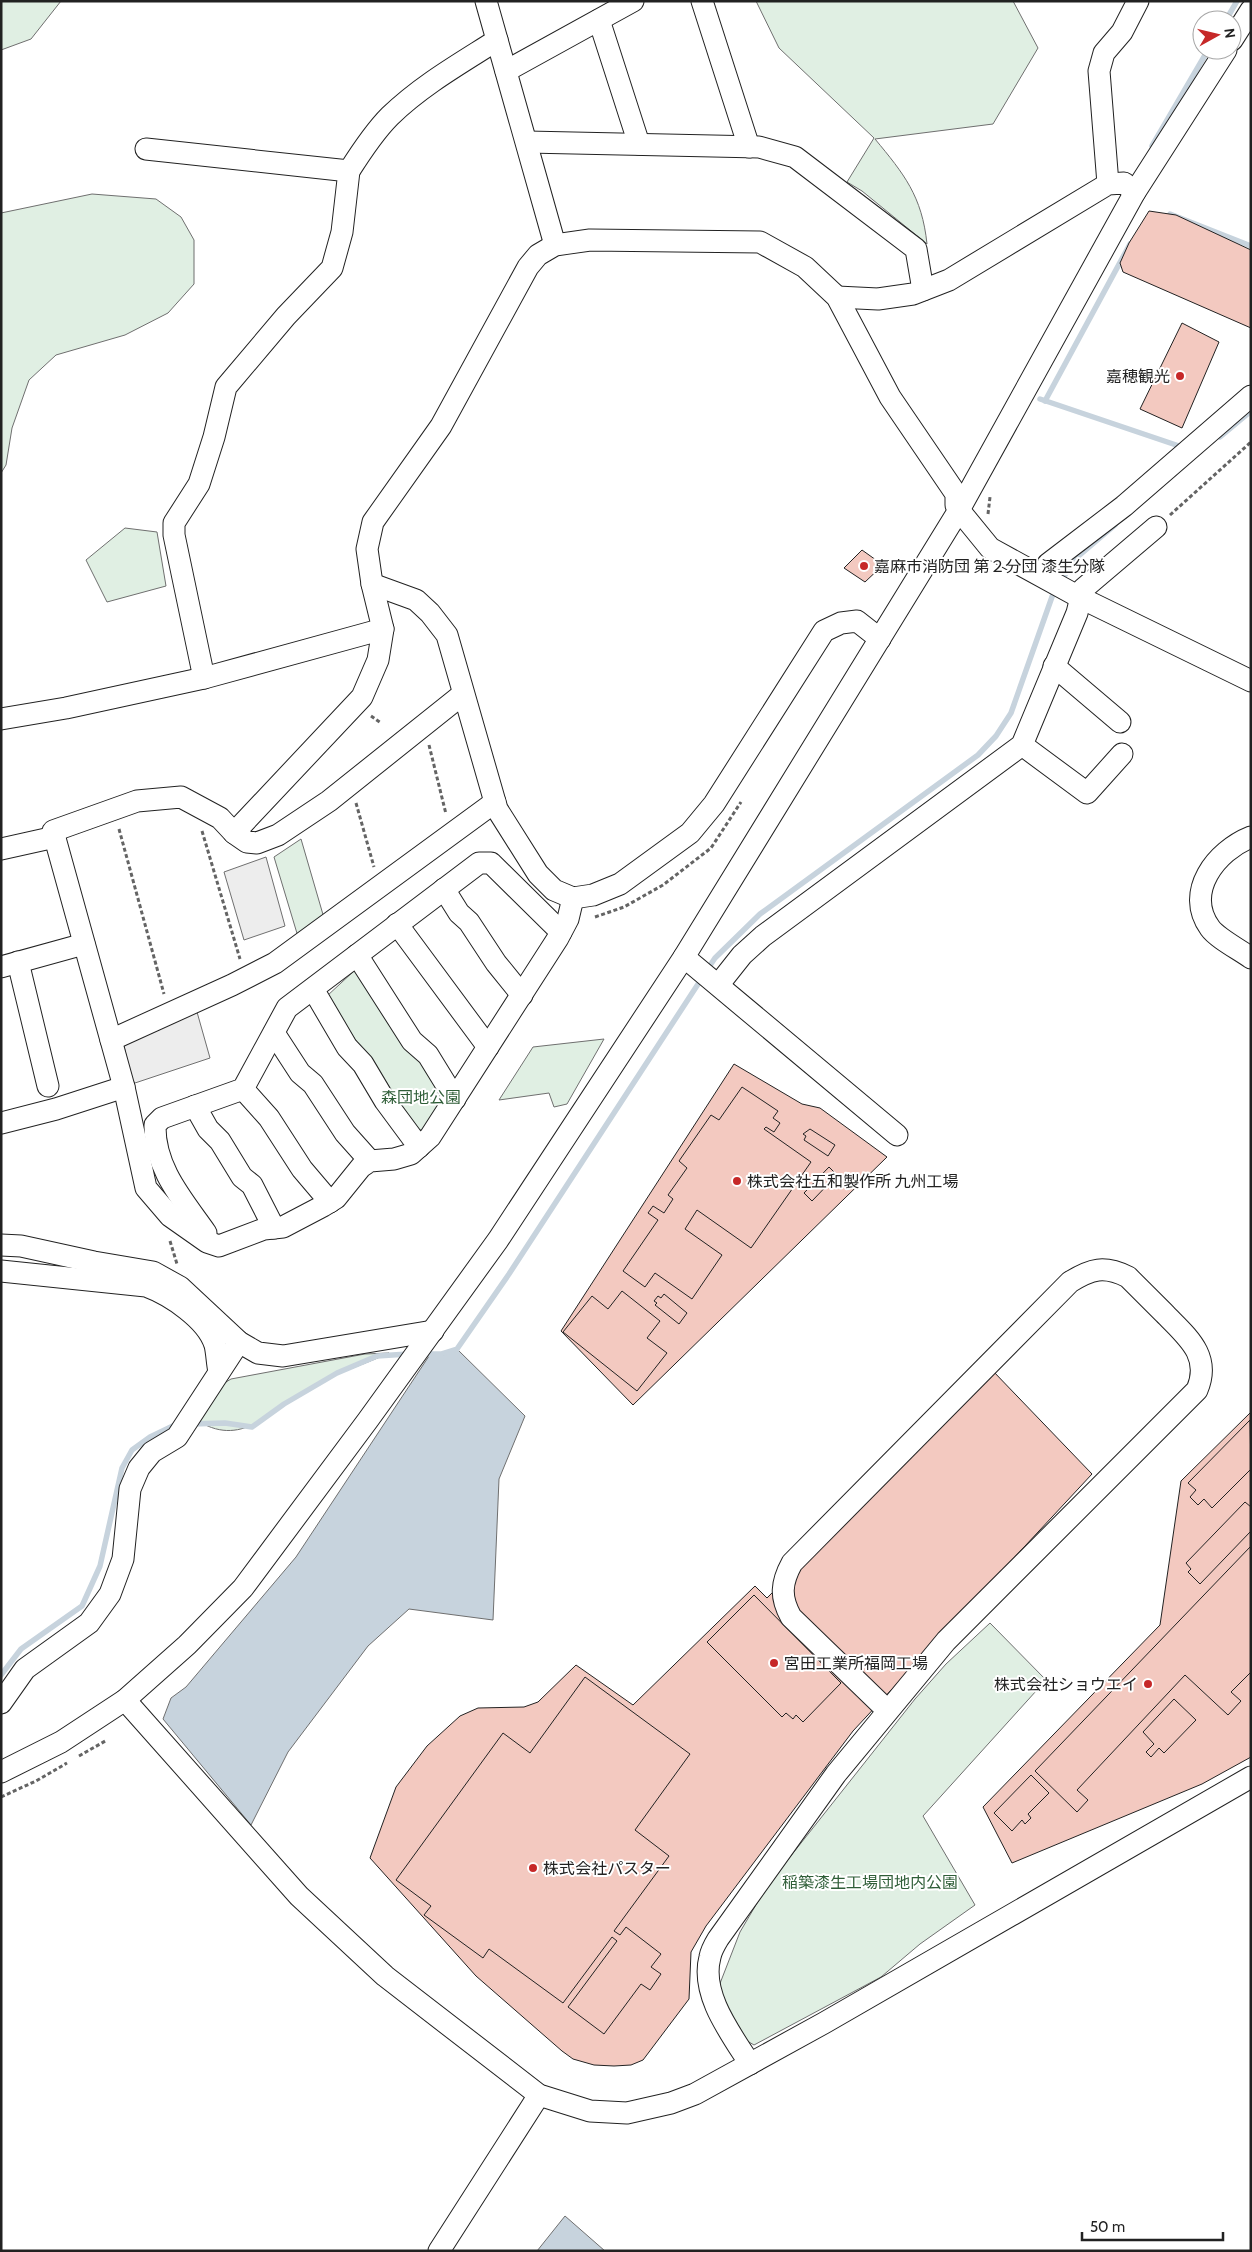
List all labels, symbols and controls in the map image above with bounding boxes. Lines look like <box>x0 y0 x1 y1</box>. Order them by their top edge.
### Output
north arrow <box>1192 10 1242 60</box>
text: N <box>1220 27 1239 39</box>
place label: 嘉穂観光 <box>1106 367 1170 386</box>
marker: 嘉穂観光 <box>1174 370 1186 382</box>
place label: 嘉麻市消防団 第２分団 漆生分隊 <box>874 557 1105 576</box>
marker: 嘉麻市消防団 第２分団 漆生分隊 <box>858 560 870 572</box>
park label: 森団地公園 <box>381 1088 461 1107</box>
place label: 株式会社五和製作所 九州工場 <box>747 1172 959 1191</box>
marker: 株式会社五和製作所 九州工場 <box>731 1175 743 1187</box>
place label: 宮田工業所福岡工場 <box>784 1654 928 1673</box>
marker: 宮田工業所福岡工場 <box>768 1657 780 1669</box>
place label: 株式会社ショウエイ <box>994 1675 1138 1694</box>
marker: 株式会社ショウエイ <box>1142 1678 1154 1690</box>
place label: 株式会社パスター <box>543 1859 671 1878</box>
marker: 株式会社パスター <box>527 1862 539 1874</box>
park label: 稲築漆生工場団地内公園 <box>782 1873 958 1892</box>
scale bar <box>1082 2210 1223 2242</box>
text: 50 m <box>1090 2218 1125 2236</box>

